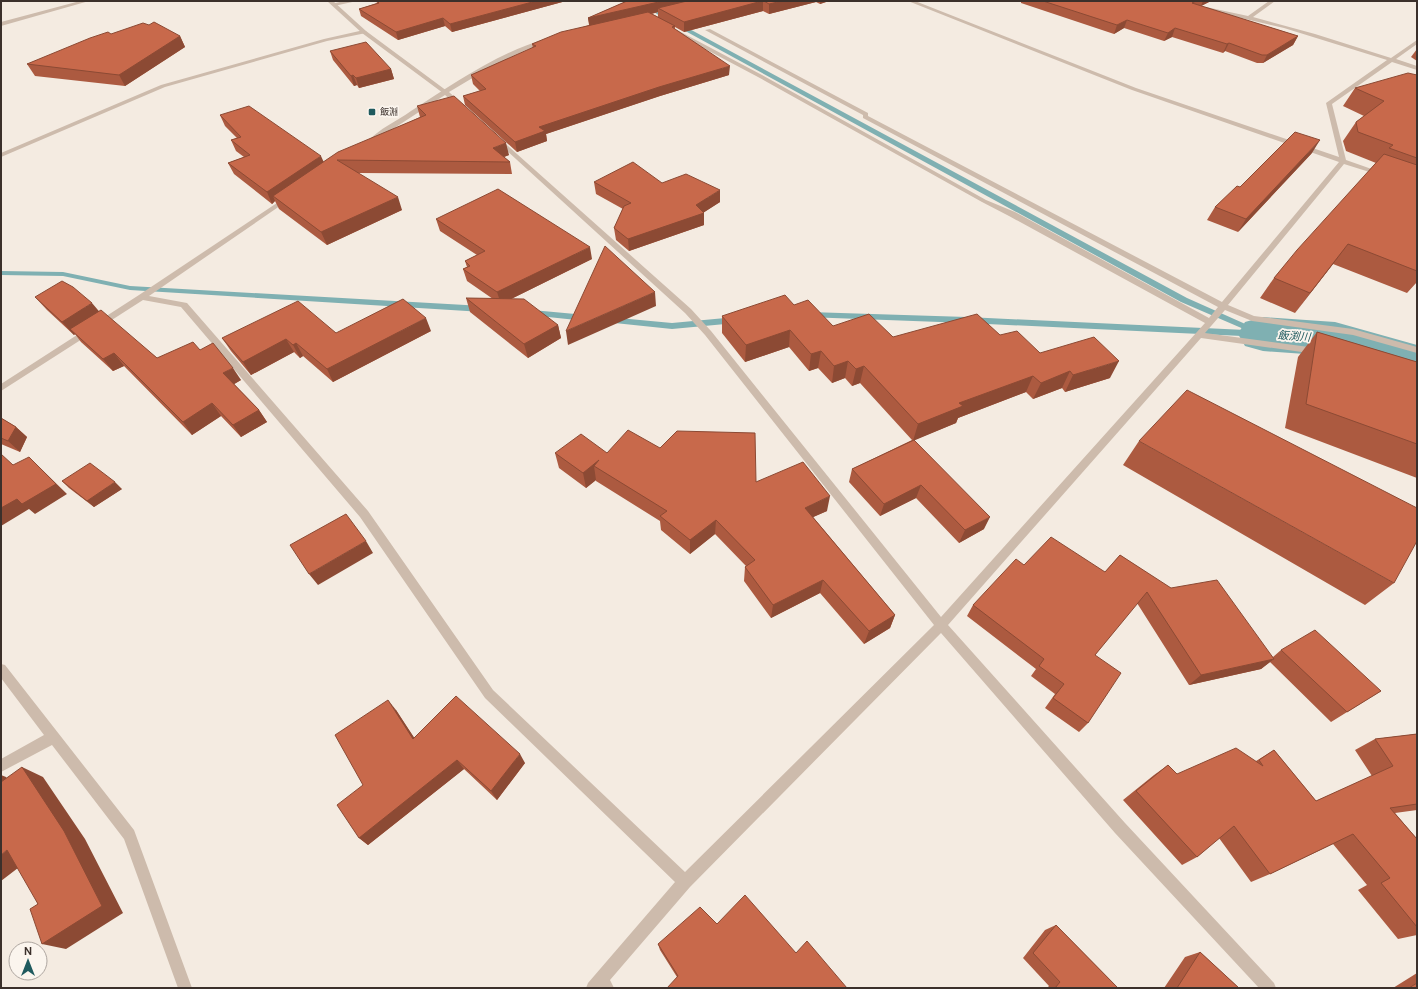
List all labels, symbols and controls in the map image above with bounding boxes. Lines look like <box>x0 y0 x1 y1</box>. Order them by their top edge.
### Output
place label: 飯淵 <box>380 106 398 118</box>
marker: 飯淵 <box>367 107 377 117</box>
water label: 飯渕川 <box>1277 328 1312 344</box>
north arrow <box>8 941 48 981</box>
text: N <box>24 944 32 958</box>

